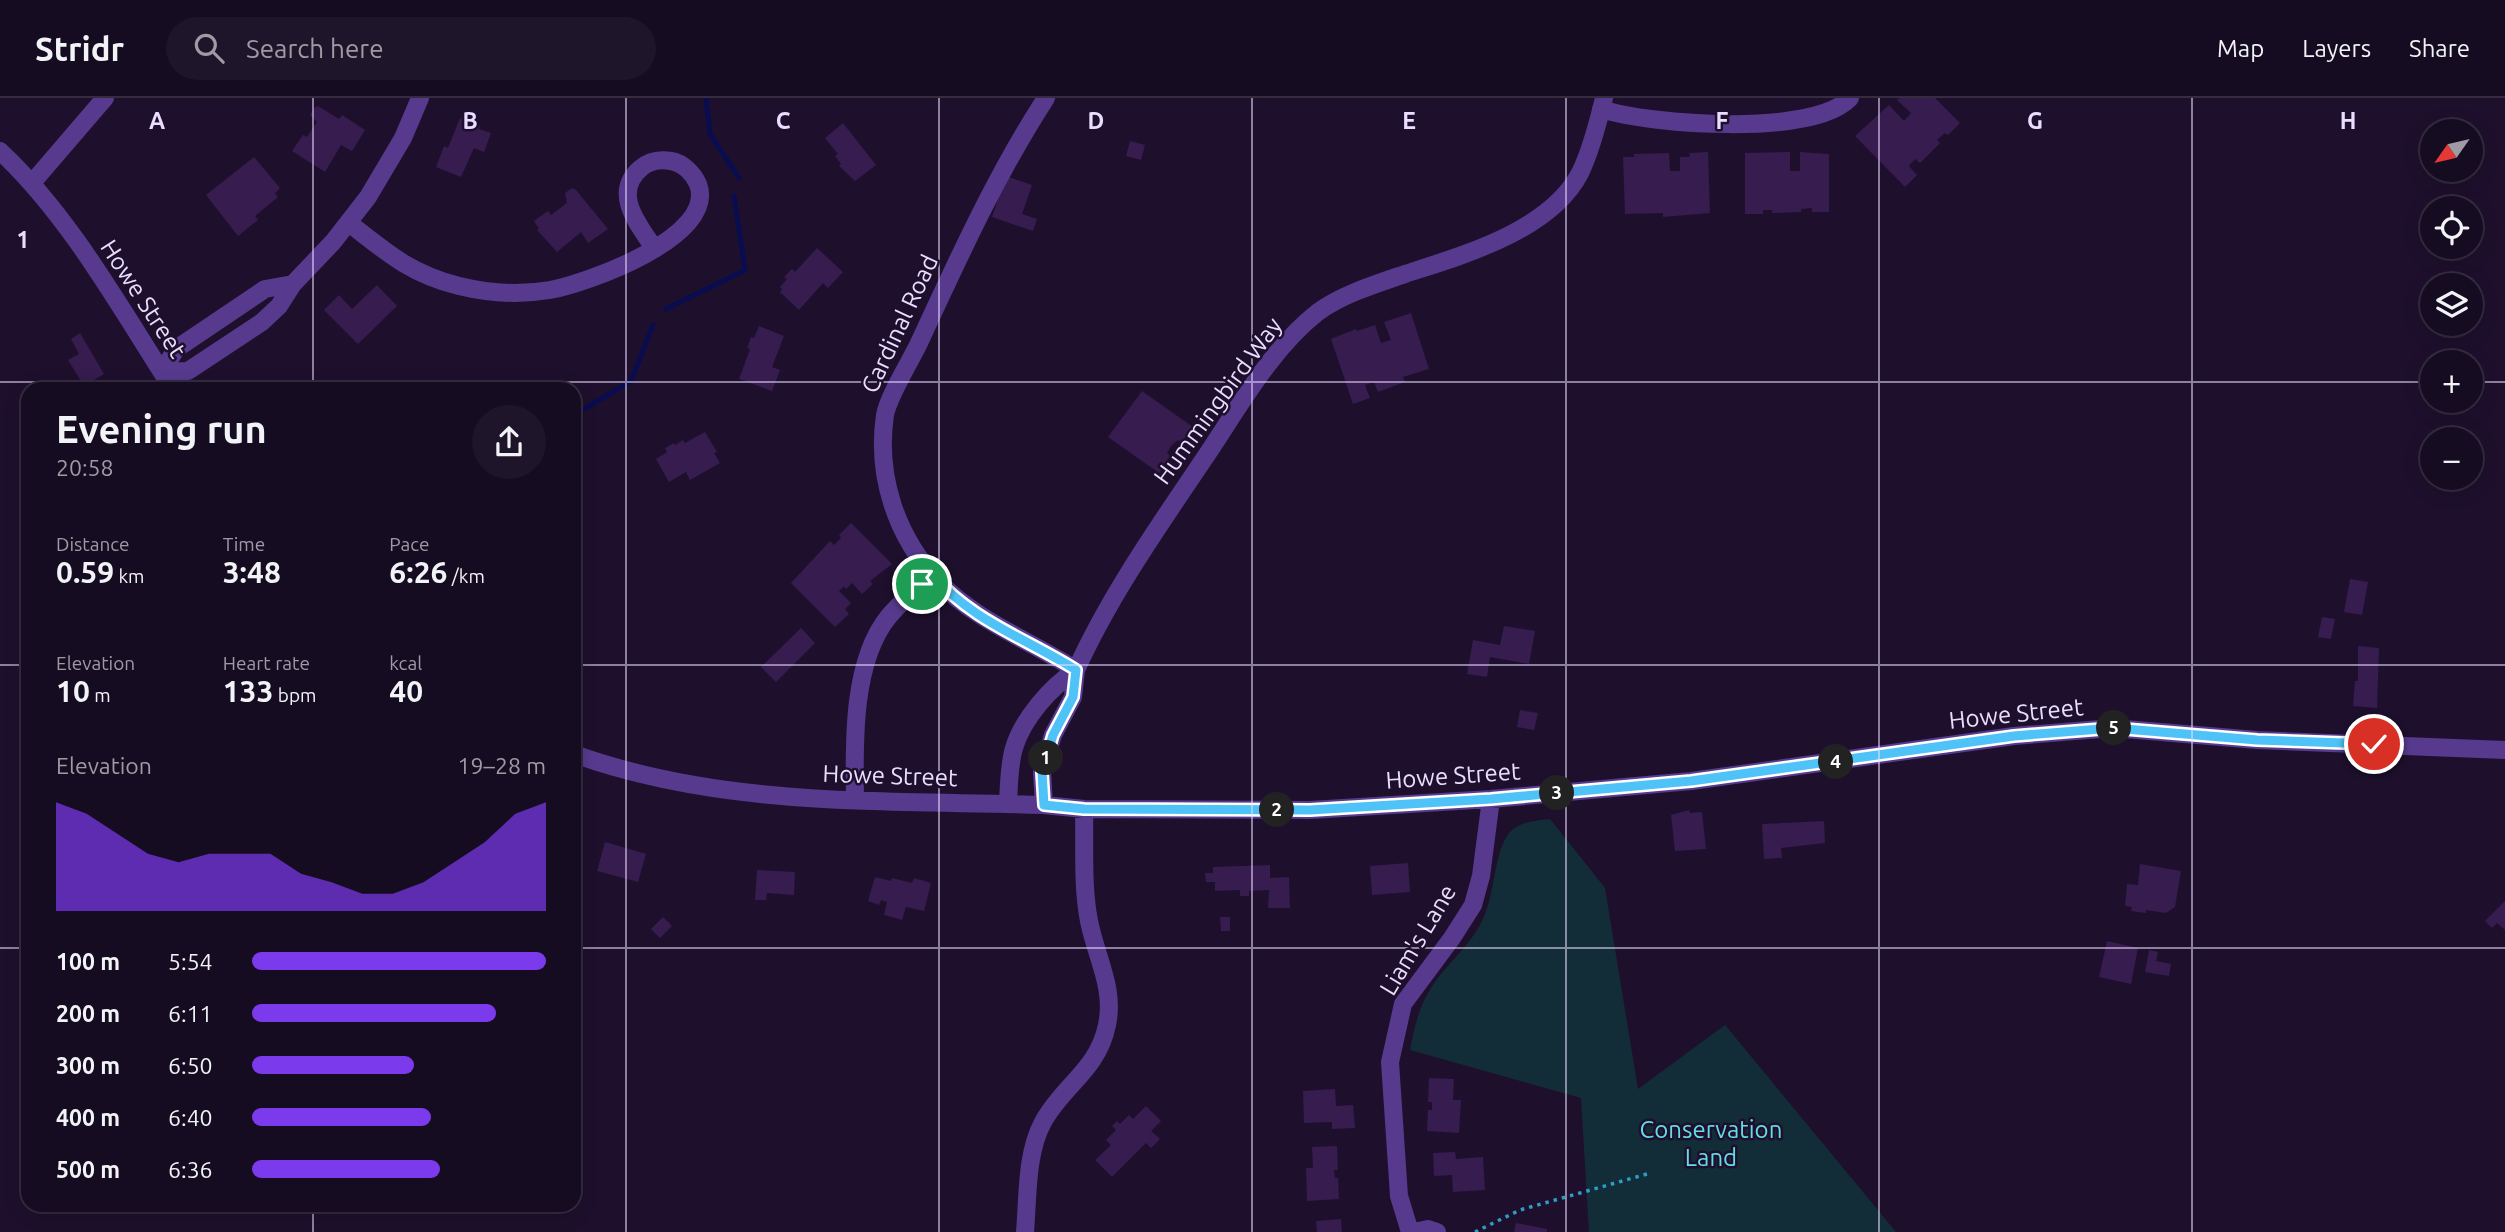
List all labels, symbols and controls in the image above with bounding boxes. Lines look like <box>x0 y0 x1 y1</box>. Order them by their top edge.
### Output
search box <box>166 17 656 80</box>
icon: search <box>190 29 228 67</box>
text: Stridr <box>35 30 124 67</box>
text: Search here <box>246 34 383 63</box>
text: Map <box>2217 35 2264 62</box>
text: Layers <box>2302 35 2371 62</box>
text: Share <box>2409 35 2470 62</box>
text: A <box>149 108 165 133</box>
text: B <box>462 108 478 133</box>
text: C <box>776 108 791 133</box>
text: D <box>1088 108 1104 133</box>
text: E <box>1402 108 1416 133</box>
text: F <box>1716 108 1729 133</box>
text: G <box>2027 108 2043 133</box>
text: H <box>2340 108 2356 133</box>
north arrow <box>2420 119 2483 182</box>
map controls <box>2420 119 2483 490</box>
button: locate <box>2420 196 2483 259</box>
text: 1 <box>17 227 29 252</box>
street label: Howe Street <box>95 235 192 363</box>
street label: Cardinal Road <box>856 250 943 397</box>
button: layers <box>2420 273 2483 336</box>
street label: Hummingbird Way <box>1148 312 1287 489</box>
button: + <box>2420 350 2483 413</box>
button: share <box>472 405 546 479</box>
text: Evening run <box>56 408 267 450</box>
button: − <box>2420 427 2483 490</box>
text: 20:58 <box>56 455 114 480</box>
text: Distance <box>56 533 130 555</box>
text: Time <box>223 533 265 555</box>
text: Pace <box>389 533 430 555</box>
pin <box>892 554 952 614</box>
text: 0.59 <box>56 555 114 589</box>
text: 3:48 <box>223 555 281 589</box>
text: 6:26 <box>389 555 447 589</box>
text: km <box>114 565 144 587</box>
text: /km <box>447 565 485 587</box>
icon: arrive <box>903 565 941 603</box>
text: Elevation <box>56 652 135 674</box>
text: Heart rate <box>223 652 310 674</box>
text: kcal <box>389 652 422 674</box>
text: 10 <box>56 674 90 708</box>
text: 133 <box>223 674 273 708</box>
text: 40 <box>389 674 423 708</box>
text: m <box>90 684 111 706</box>
text: bpm <box>273 684 316 706</box>
street label: Howe Street <box>1947 693 2085 734</box>
pin: 5 <box>2096 710 2132 746</box>
pin <box>2344 714 2404 774</box>
text: 5 <box>2108 716 2119 738</box>
icon: check <box>2355 725 2393 763</box>
pin: 1 <box>1028 740 1064 776</box>
pin: 4 <box>1818 744 1854 780</box>
text: 1 <box>1040 746 1051 768</box>
text: 4 <box>1830 750 1841 772</box>
text: Elevation <box>56 753 152 778</box>
text: 19–28 m <box>458 753 546 778</box>
street label: Howe Street <box>1385 757 1522 794</box>
street label: Howe Street <box>822 760 959 791</box>
pin: 3 <box>1540 776 1574 810</box>
text: 3 <box>1551 781 1562 803</box>
pin: 2 <box>1260 792 1294 828</box>
text: 2 <box>1271 798 1282 820</box>
street label: Liam's Lane <box>1374 880 1461 1000</box>
text: 100 m <box>56 949 120 974</box>
text: 5:54 <box>168 949 213 974</box>
text: 200 m <box>56 1001 120 1026</box>
text: 6:11 <box>168 1001 213 1026</box>
text: 300 m <box>56 1053 120 1078</box>
text: 6:50 <box>168 1053 213 1078</box>
text: 400 m <box>56 1105 120 1130</box>
text: 6:40 <box>168 1105 213 1130</box>
park label: Conservation Land <box>1640 1116 1782 1171</box>
text: 500 m <box>56 1157 120 1182</box>
text: 6:36 <box>168 1157 213 1182</box>

